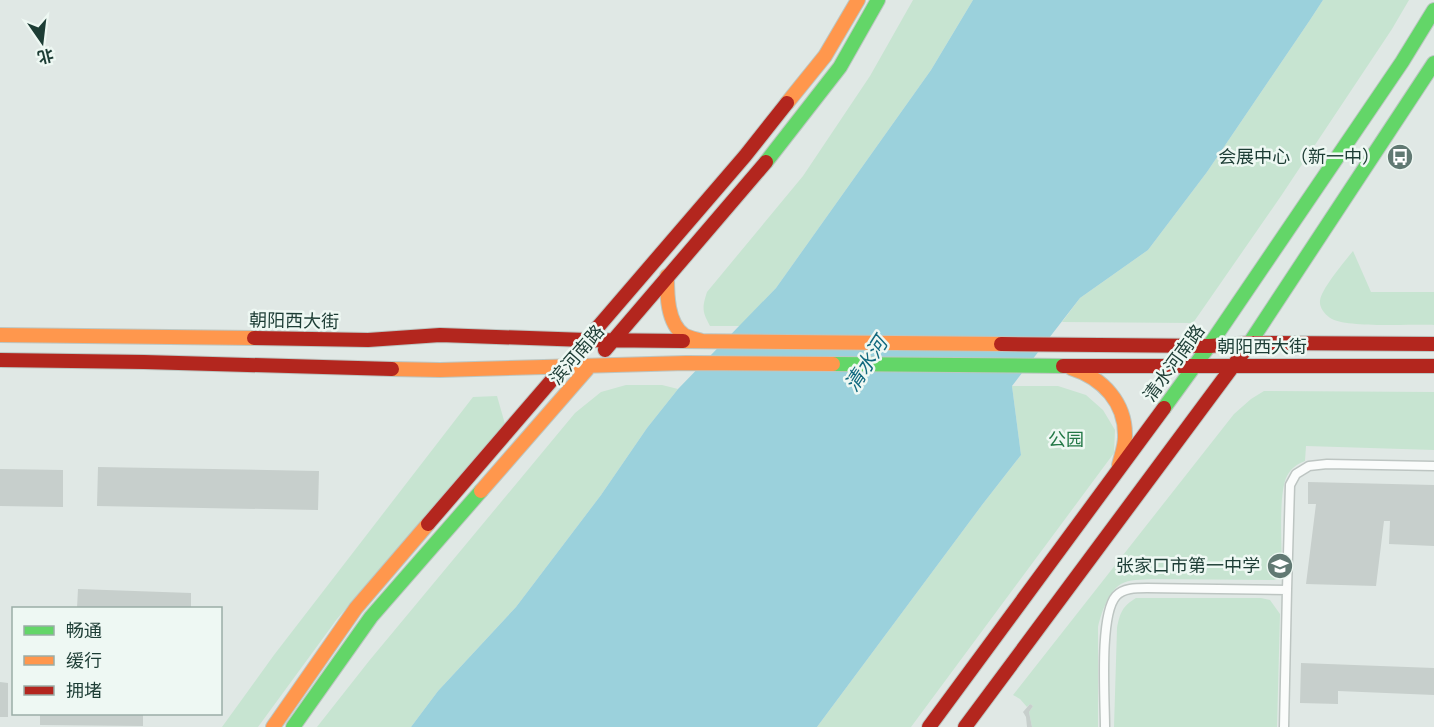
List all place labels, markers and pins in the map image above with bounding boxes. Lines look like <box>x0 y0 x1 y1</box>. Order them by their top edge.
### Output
bus stop icon: 会展中心（新一中） <box>1385 142 1415 172</box>
place label: 会展中心（新一中） <box>1218 146 1380 168</box>
school or university icon: 张家口市第一中学 <box>1265 551 1295 581</box>
place label: 张家口市第一中学 <box>1116 555 1260 577</box>

